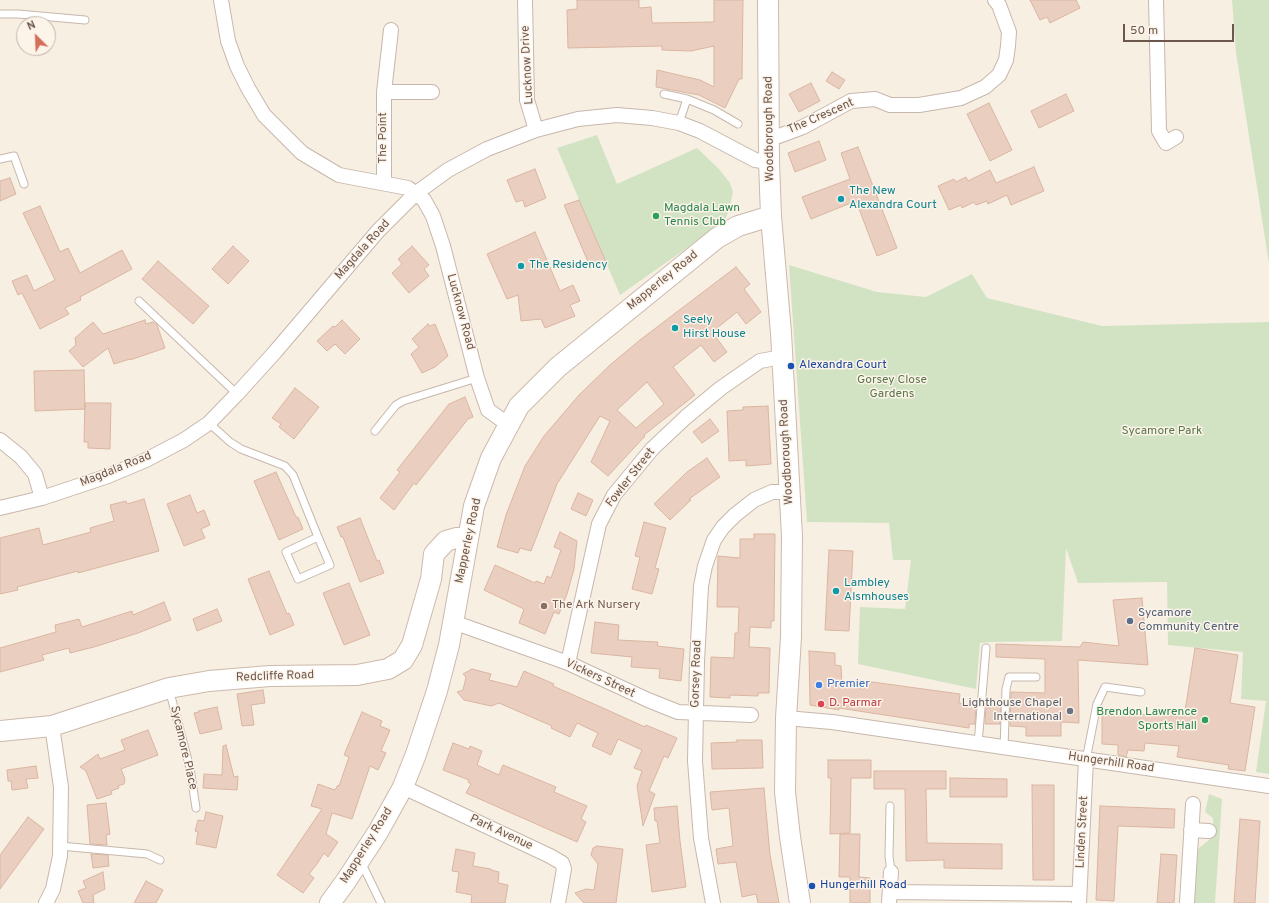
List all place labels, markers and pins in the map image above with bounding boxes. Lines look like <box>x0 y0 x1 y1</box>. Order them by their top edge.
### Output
place label: The New Alexandra Court <box>849 185 937 213</box>
marker: The New Alexandra Court <box>836 194 846 204</box>
place label: Magdala Lawn Tennis Club <box>664 202 740 230</box>
marker: Magdala Lawn Tennis Club <box>651 211 661 221</box>
place label: The Residency <box>529 259 608 273</box>
marker: The Residency <box>516 261 526 271</box>
place label: Seely Hirst House <box>683 314 746 342</box>
marker: Seely Hirst House <box>670 323 680 333</box>
place label: Alexandra Court <box>799 359 887 373</box>
marker: Alexandra Court <box>786 361 796 371</box>
place label: Lambley Alsmhouses <box>844 577 909 605</box>
marker: Lambley Alsmhouses <box>831 586 841 596</box>
place label: The Ark Nursery <box>552 599 640 613</box>
marker: The Ark Nursery <box>539 601 549 611</box>
place label: Sycamore Community Centre <box>1138 607 1239 635</box>
marker: Sycamore Community Centre <box>1125 616 1135 626</box>
place label: Premier <box>827 678 870 692</box>
marker: Premier <box>814 680 824 690</box>
place label: D. Parmar <box>829 697 882 711</box>
place label: Lighthouse Chapel International <box>962 697 1062 725</box>
marker: D. Parmar <box>816 699 826 709</box>
marker: Lighthouse Chapel International <box>1065 706 1075 716</box>
place label: Brendon Lawrence Sports Hall <box>1096 706 1197 734</box>
marker: Brendon Lawrence Sports Hall <box>1200 715 1210 725</box>
place label: Hungerhill Road <box>820 879 907 893</box>
marker: Hungerhill Road <box>807 881 817 891</box>

